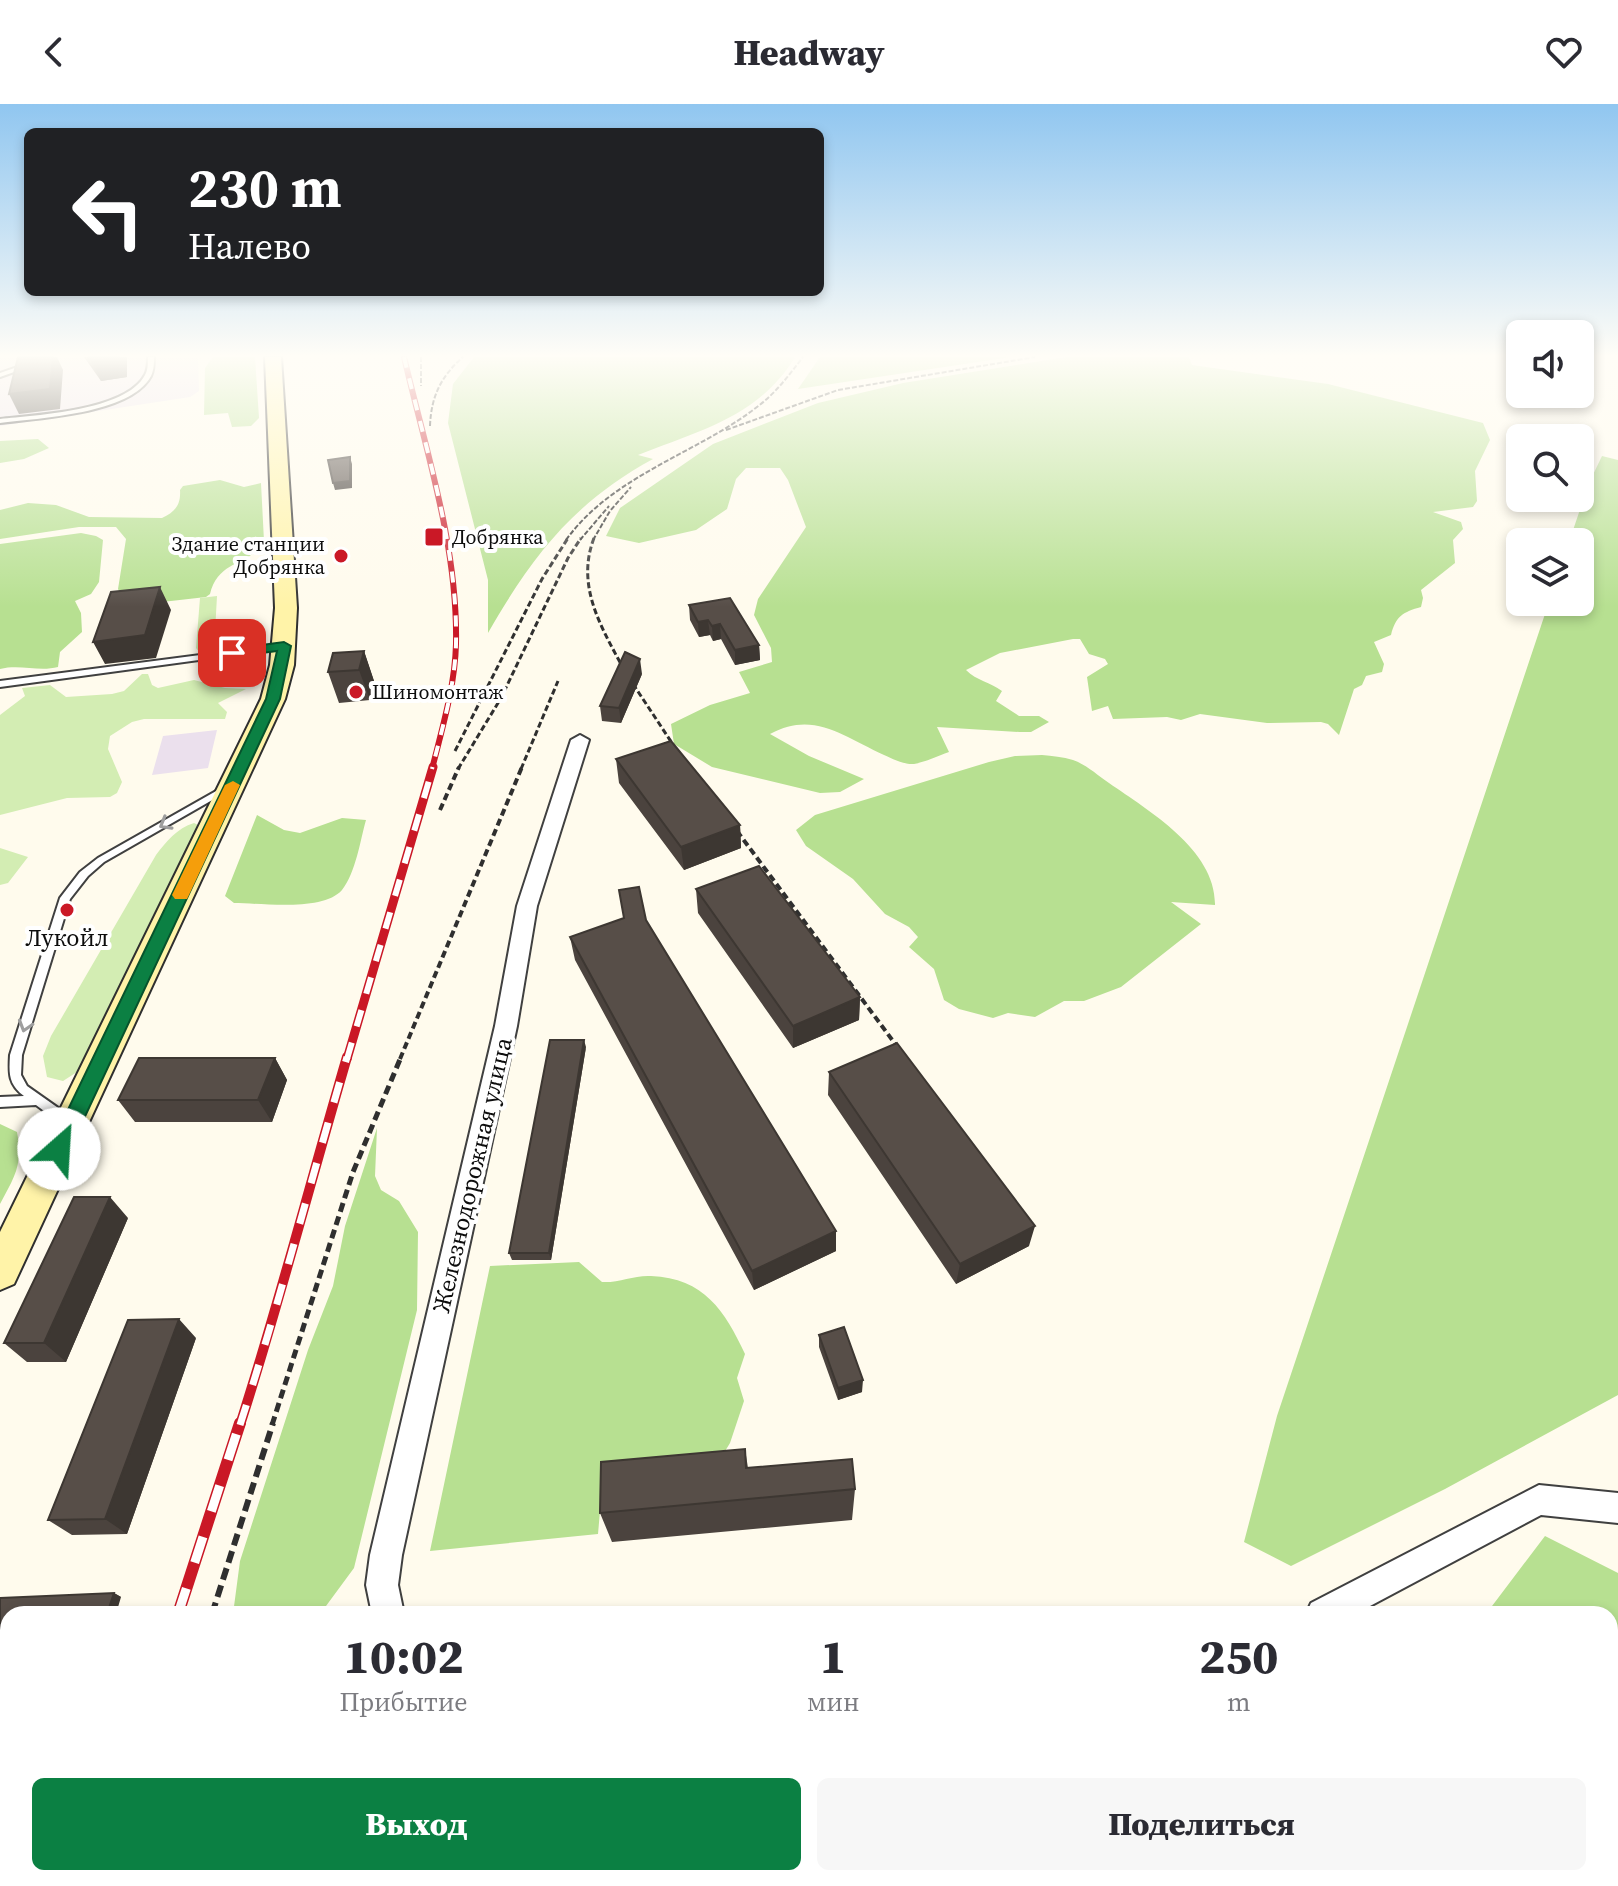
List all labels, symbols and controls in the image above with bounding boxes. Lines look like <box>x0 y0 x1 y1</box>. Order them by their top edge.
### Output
text: Headway <box>733 28 885 77</box>
icon: back <box>32 30 76 74</box>
icon: heart <box>1542 30 1586 74</box>
text: 230 m <box>188 149 342 226</box>
icon: left <box>56 160 160 264</box>
text: Налево <box>188 222 311 271</box>
map controls <box>1506 320 1594 616</box>
button: sound <box>1506 320 1594 408</box>
button: search <box>1506 424 1594 512</box>
place label: Добрянка <box>452 523 544 551</box>
marker: Добрянка <box>423 526 445 548</box>
button: layers <box>1506 528 1594 616</box>
place label: Здание станции Добрянка <box>171 530 326 581</box>
marker: Здание станции Добрянка <box>332 547 350 565</box>
pin <box>198 619 266 687</box>
icon: arrive <box>210 631 254 675</box>
place label: Шинoмонтаж <box>372 678 503 706</box>
marker: Шинoмонтаж <box>347 683 365 701</box>
one-way arrow <box>159 814 174 830</box>
marker: Лукойл <box>58 901 76 919</box>
place label: Лукойл <box>25 921 109 954</box>
one-way arrow <box>18 1018 34 1032</box>
street label: Железнодорожная улица <box>424 1033 520 1316</box>
position arrow <box>17 1107 101 1191</box>
text: 10:02 <box>343 1623 464 1689</box>
text: 1 <box>820 1623 846 1689</box>
text: 250 <box>1199 1623 1278 1689</box>
text: Прибытие <box>340 1684 467 1720</box>
text: мин <box>807 1684 860 1720</box>
text: m <box>1227 1684 1250 1720</box>
button: Выход <box>32 1778 801 1870</box>
button: Поделиться <box>817 1778 1586 1870</box>

